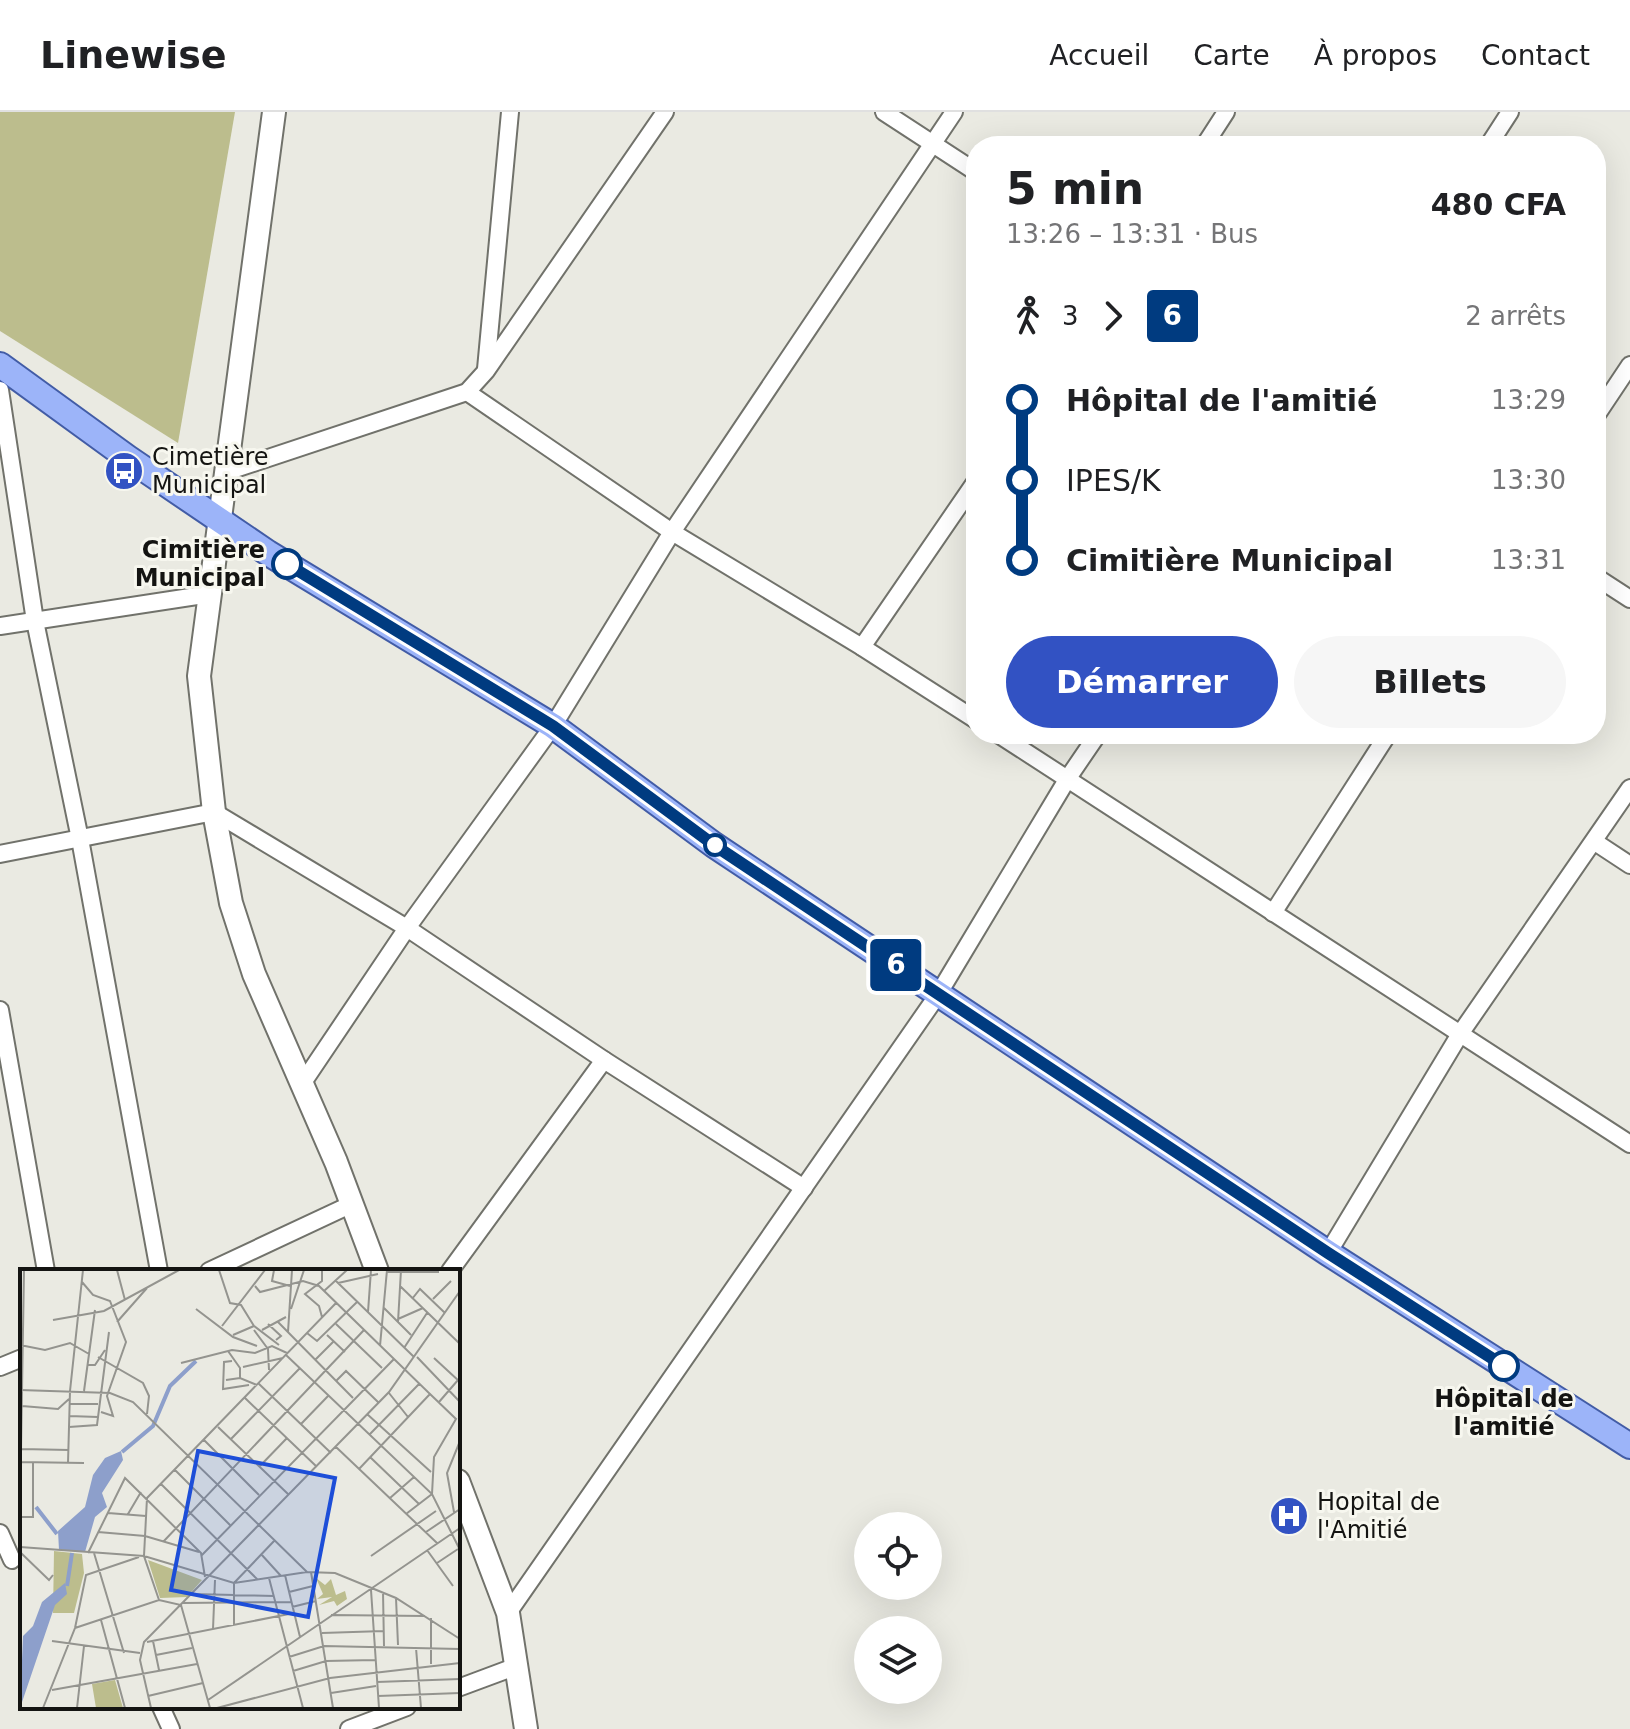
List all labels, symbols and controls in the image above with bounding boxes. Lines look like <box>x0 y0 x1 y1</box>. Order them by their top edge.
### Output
text: Linewise <box>40 33 227 77</box>
text: Accueil <box>1049 39 1149 72</box>
text: Carte <box>1193 39 1270 72</box>
text: À propos <box>1314 39 1437 72</box>
text: Contact <box>1481 39 1590 72</box>
text: 5 min <box>1006 163 1144 214</box>
text: 480 CFA <box>1431 187 1566 222</box>
text: 13:26 – 13:31 · Bus <box>1006 219 1258 249</box>
icon: walk <box>1006 294 1050 338</box>
icon: forward <box>1091 294 1135 338</box>
text: 6 <box>1163 299 1182 332</box>
text: 3 <box>1062 301 1079 331</box>
text: 2 arrêts <box>1465 301 1566 331</box>
text: Hôpital de l'amitié <box>1066 383 1377 418</box>
text: 13:29 <box>1491 385 1566 415</box>
place label: Cimetière Municipal <box>152 443 269 499</box>
bus stop icon: Cimetière Municipal <box>103 450 145 492</box>
text: IPES/K <box>1066 463 1161 498</box>
text: 13:30 <box>1491 465 1566 495</box>
place label: Cimitière Municipal <box>135 536 265 592</box>
text: Cimitière Municipal <box>1066 543 1393 578</box>
text: 13:31 <box>1491 545 1566 575</box>
marker: Cimitière Municipal <box>272 549 302 579</box>
button: Démarrer <box>1006 636 1278 728</box>
button: Billets <box>1294 636 1566 728</box>
unlabelled marker <box>704 834 726 856</box>
line badge: 6 <box>870 939 922 991</box>
text: 6 <box>886 948 906 981</box>
inset map <box>20 1269 460 1709</box>
marker: Hôpital de l'amitié <box>1489 1351 1519 1381</box>
place label: Hôpital de l'amitié <box>1434 1385 1574 1441</box>
place label: Hopital de l'Amitié <box>1317 1488 1440 1544</box>
hospital icon: Hopital de l'Amitié <box>1268 1495 1310 1537</box>
map controls <box>854 1512 942 1704</box>
button: locate <box>854 1512 942 1600</box>
button: layers <box>854 1616 942 1704</box>

